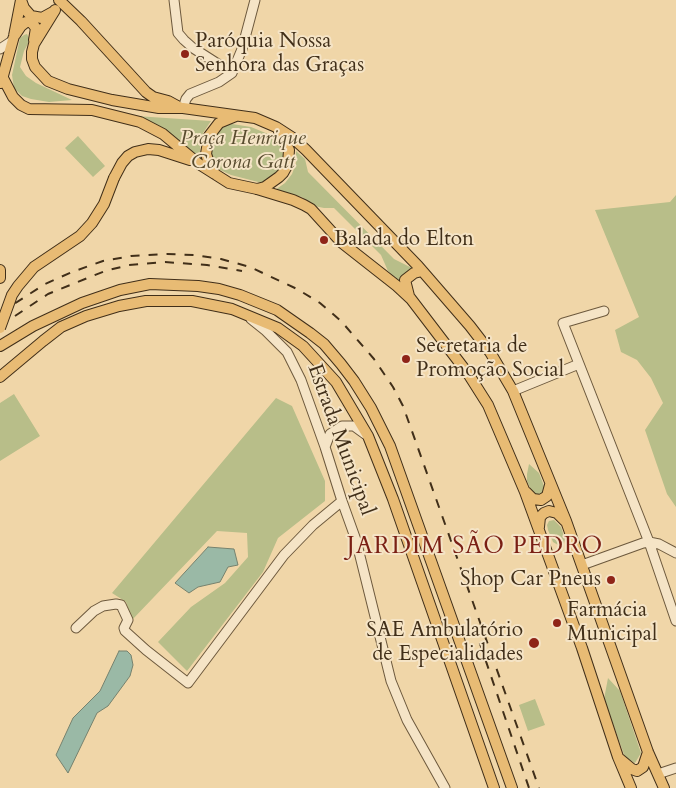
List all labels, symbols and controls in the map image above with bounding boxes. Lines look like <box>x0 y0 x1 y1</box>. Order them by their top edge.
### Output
place label: Paróquia Nossa Senhora das Graças <box>195 29 364 79</box>
marker: Paróquia Nossa Senhora das Graças <box>179 48 191 60</box>
park label: Praça Henrique Corona Gatt <box>180 126 306 176</box>
place label: Balada do Elton <box>334 227 474 253</box>
marker: Balada do Elton <box>318 234 330 246</box>
place label: Secretaria de Promoção Social <box>416 334 564 384</box>
marker: Secretaria de Promoção Social <box>400 353 412 365</box>
street label: Estrada Municipal <box>301 361 379 519</box>
district label: JARDIM SÃO PEDRO <box>345 533 605 561</box>
place label: Shop Car Pneus <box>460 567 601 593</box>
marker: Shop Car Pneus <box>605 574 617 586</box>
place label: Farmácia Municipal <box>567 598 657 648</box>
marker: Farmácia Municipal <box>551 617 563 629</box>
place label: SAE Ambulatório de Especialidades <box>366 618 523 668</box>
marker: SAE Ambulatório de Especialidades <box>527 636 541 650</box>

